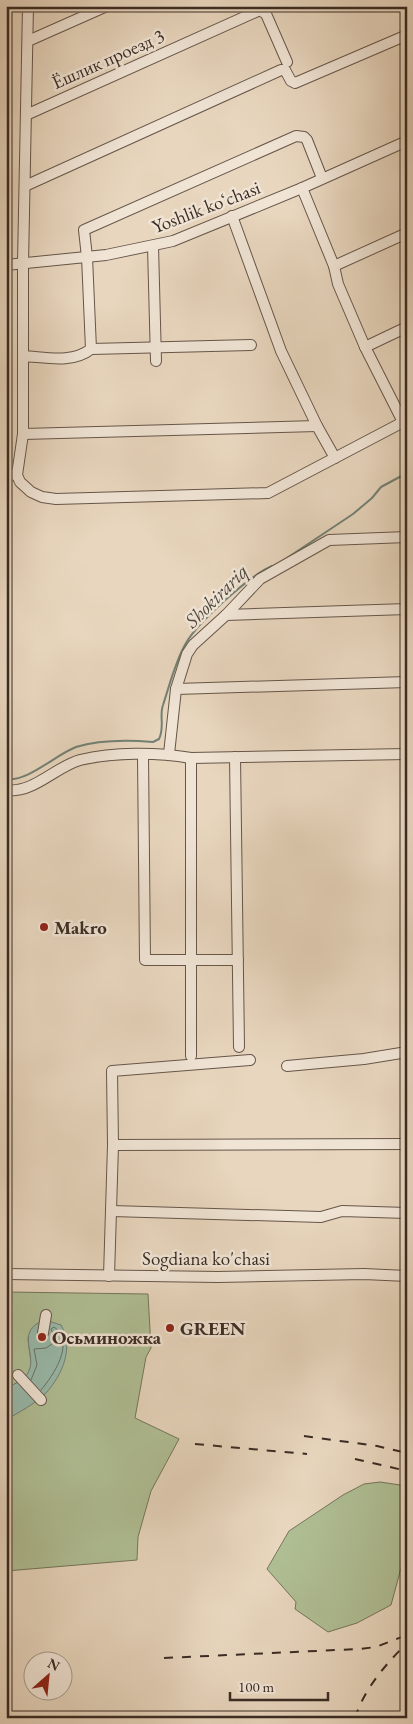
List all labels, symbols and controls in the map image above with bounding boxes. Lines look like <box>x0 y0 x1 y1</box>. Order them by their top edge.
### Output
street label: Ёшлик проезд 3 <box>48 23 168 95</box>
street label: Yoshlik koʻchasi <box>148 175 264 239</box>
water label: Shokirariq <box>178 558 254 635</box>
place label: Makro <box>54 915 107 940</box>
marker: Makro <box>38 921 50 933</box>
street label: Sogdiana ko'chasi <box>142 1246 270 1271</box>
place label: GREEN <box>180 1316 246 1341</box>
marker: GREEN <box>164 1322 176 1334</box>
place label: Осьминожка <box>52 1325 162 1350</box>
marker: Осьминожка <box>36 1331 48 1343</box>
north arrow <box>22 1652 72 1702</box>
text: N <box>45 1654 64 1675</box>
scale bar <box>230 1669 328 1701</box>
text: 100 m <box>238 1677 275 1696</box>

